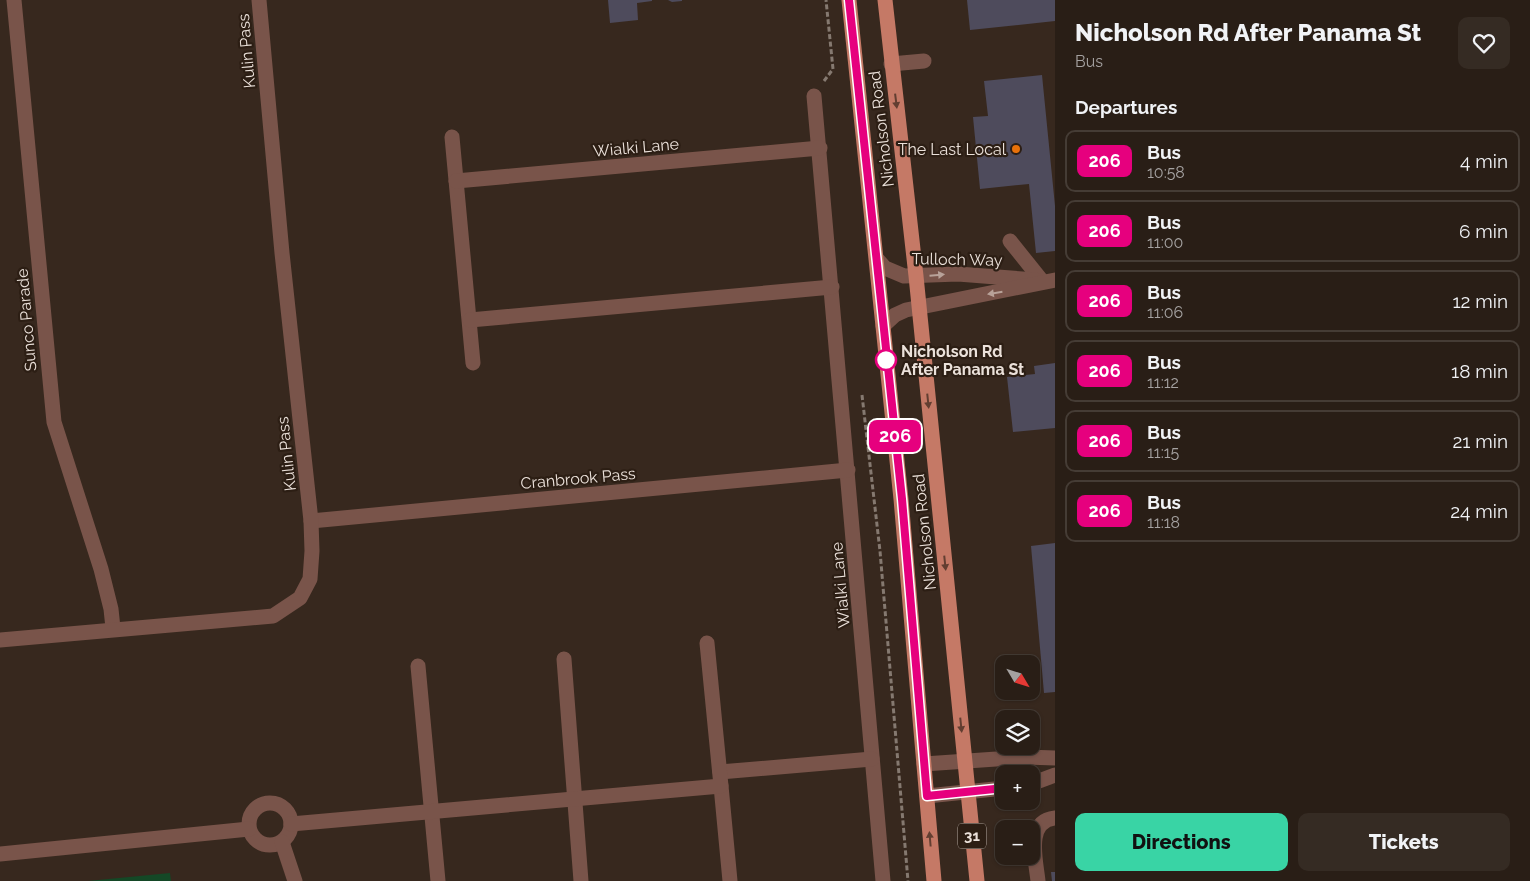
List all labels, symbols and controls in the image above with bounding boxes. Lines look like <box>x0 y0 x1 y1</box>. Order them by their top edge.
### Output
street label: Kulin Pass <box>234 13 259 89</box>
button: heart <box>1458 17 1510 69</box>
text: Nicholson Rd After Panama St <box>1075 18 1421 47</box>
text: Bus <box>1075 52 1103 71</box>
street label: Nicholson Road <box>865 70 898 188</box>
one-way arrow <box>892 93 900 109</box>
text: Departures <box>1075 96 1177 118</box>
street label: Wialki Lane <box>592 134 680 161</box>
place label: The Last Local <box>898 140 1007 159</box>
text: Bus <box>1147 141 1181 163</box>
marker: The Last Local <box>1010 143 1022 155</box>
text: 206 <box>1088 150 1121 171</box>
text: 4 min <box>1460 150 1508 172</box>
text: 10:58 <box>1147 163 1185 182</box>
text: Bus <box>1147 211 1181 233</box>
text: 206 <box>1088 220 1121 241</box>
text: 6 min <box>1459 220 1508 242</box>
text: 11:00 <box>1147 233 1183 252</box>
street label: Tulloch Way <box>911 249 1003 270</box>
street label: Sunco Parade <box>13 268 40 372</box>
one-way arrow <box>930 270 946 278</box>
text: Bus <box>1147 281 1181 303</box>
one-way arrow <box>986 289 1002 297</box>
text: 206 <box>1088 290 1121 311</box>
text: 12 min <box>1452 290 1508 312</box>
text: 11:06 <box>1147 303 1183 322</box>
place label: Nicholson Rd After Panama St <box>901 342 1024 379</box>
marker: Nicholson Rd After Panama St <box>875 349 897 371</box>
text: Bus <box>1147 351 1181 373</box>
text: 206 <box>1088 360 1121 381</box>
text: 18 min <box>1451 360 1508 382</box>
text: 11:12 <box>1147 373 1179 392</box>
one-way arrow <box>925 394 933 410</box>
street label: Kulin Pass <box>273 415 300 492</box>
line badge: 206 <box>866 420 924 452</box>
text: Bus <box>1147 421 1181 443</box>
text: 206 <box>879 425 911 446</box>
text: 206 <box>1088 430 1121 451</box>
text: 21 min <box>1452 430 1508 452</box>
text: 11:15 <box>1147 443 1179 462</box>
street label: Cranbrook Pass <box>520 464 637 493</box>
street label: Nicholson Road <box>909 473 940 591</box>
text: Bus <box>1147 491 1181 513</box>
text: 206 <box>1088 500 1121 521</box>
text: 24 min <box>1450 500 1508 522</box>
text: 11:18 <box>1147 513 1180 532</box>
street label: Wialki Lane <box>827 541 854 629</box>
one-way arrow <box>941 555 949 571</box>
north arrow <box>995 655 1040 700</box>
map controls <box>995 655 1040 865</box>
button: layers <box>995 710 1040 755</box>
one-way arrow <box>957 717 965 733</box>
button: + <box>995 765 1040 810</box>
button: Directions <box>1075 813 1288 871</box>
button: Tickets <box>1298 813 1510 871</box>
button: − <box>995 820 1040 865</box>
road number: 31 <box>958 824 986 848</box>
one-way arrow <box>926 830 934 846</box>

